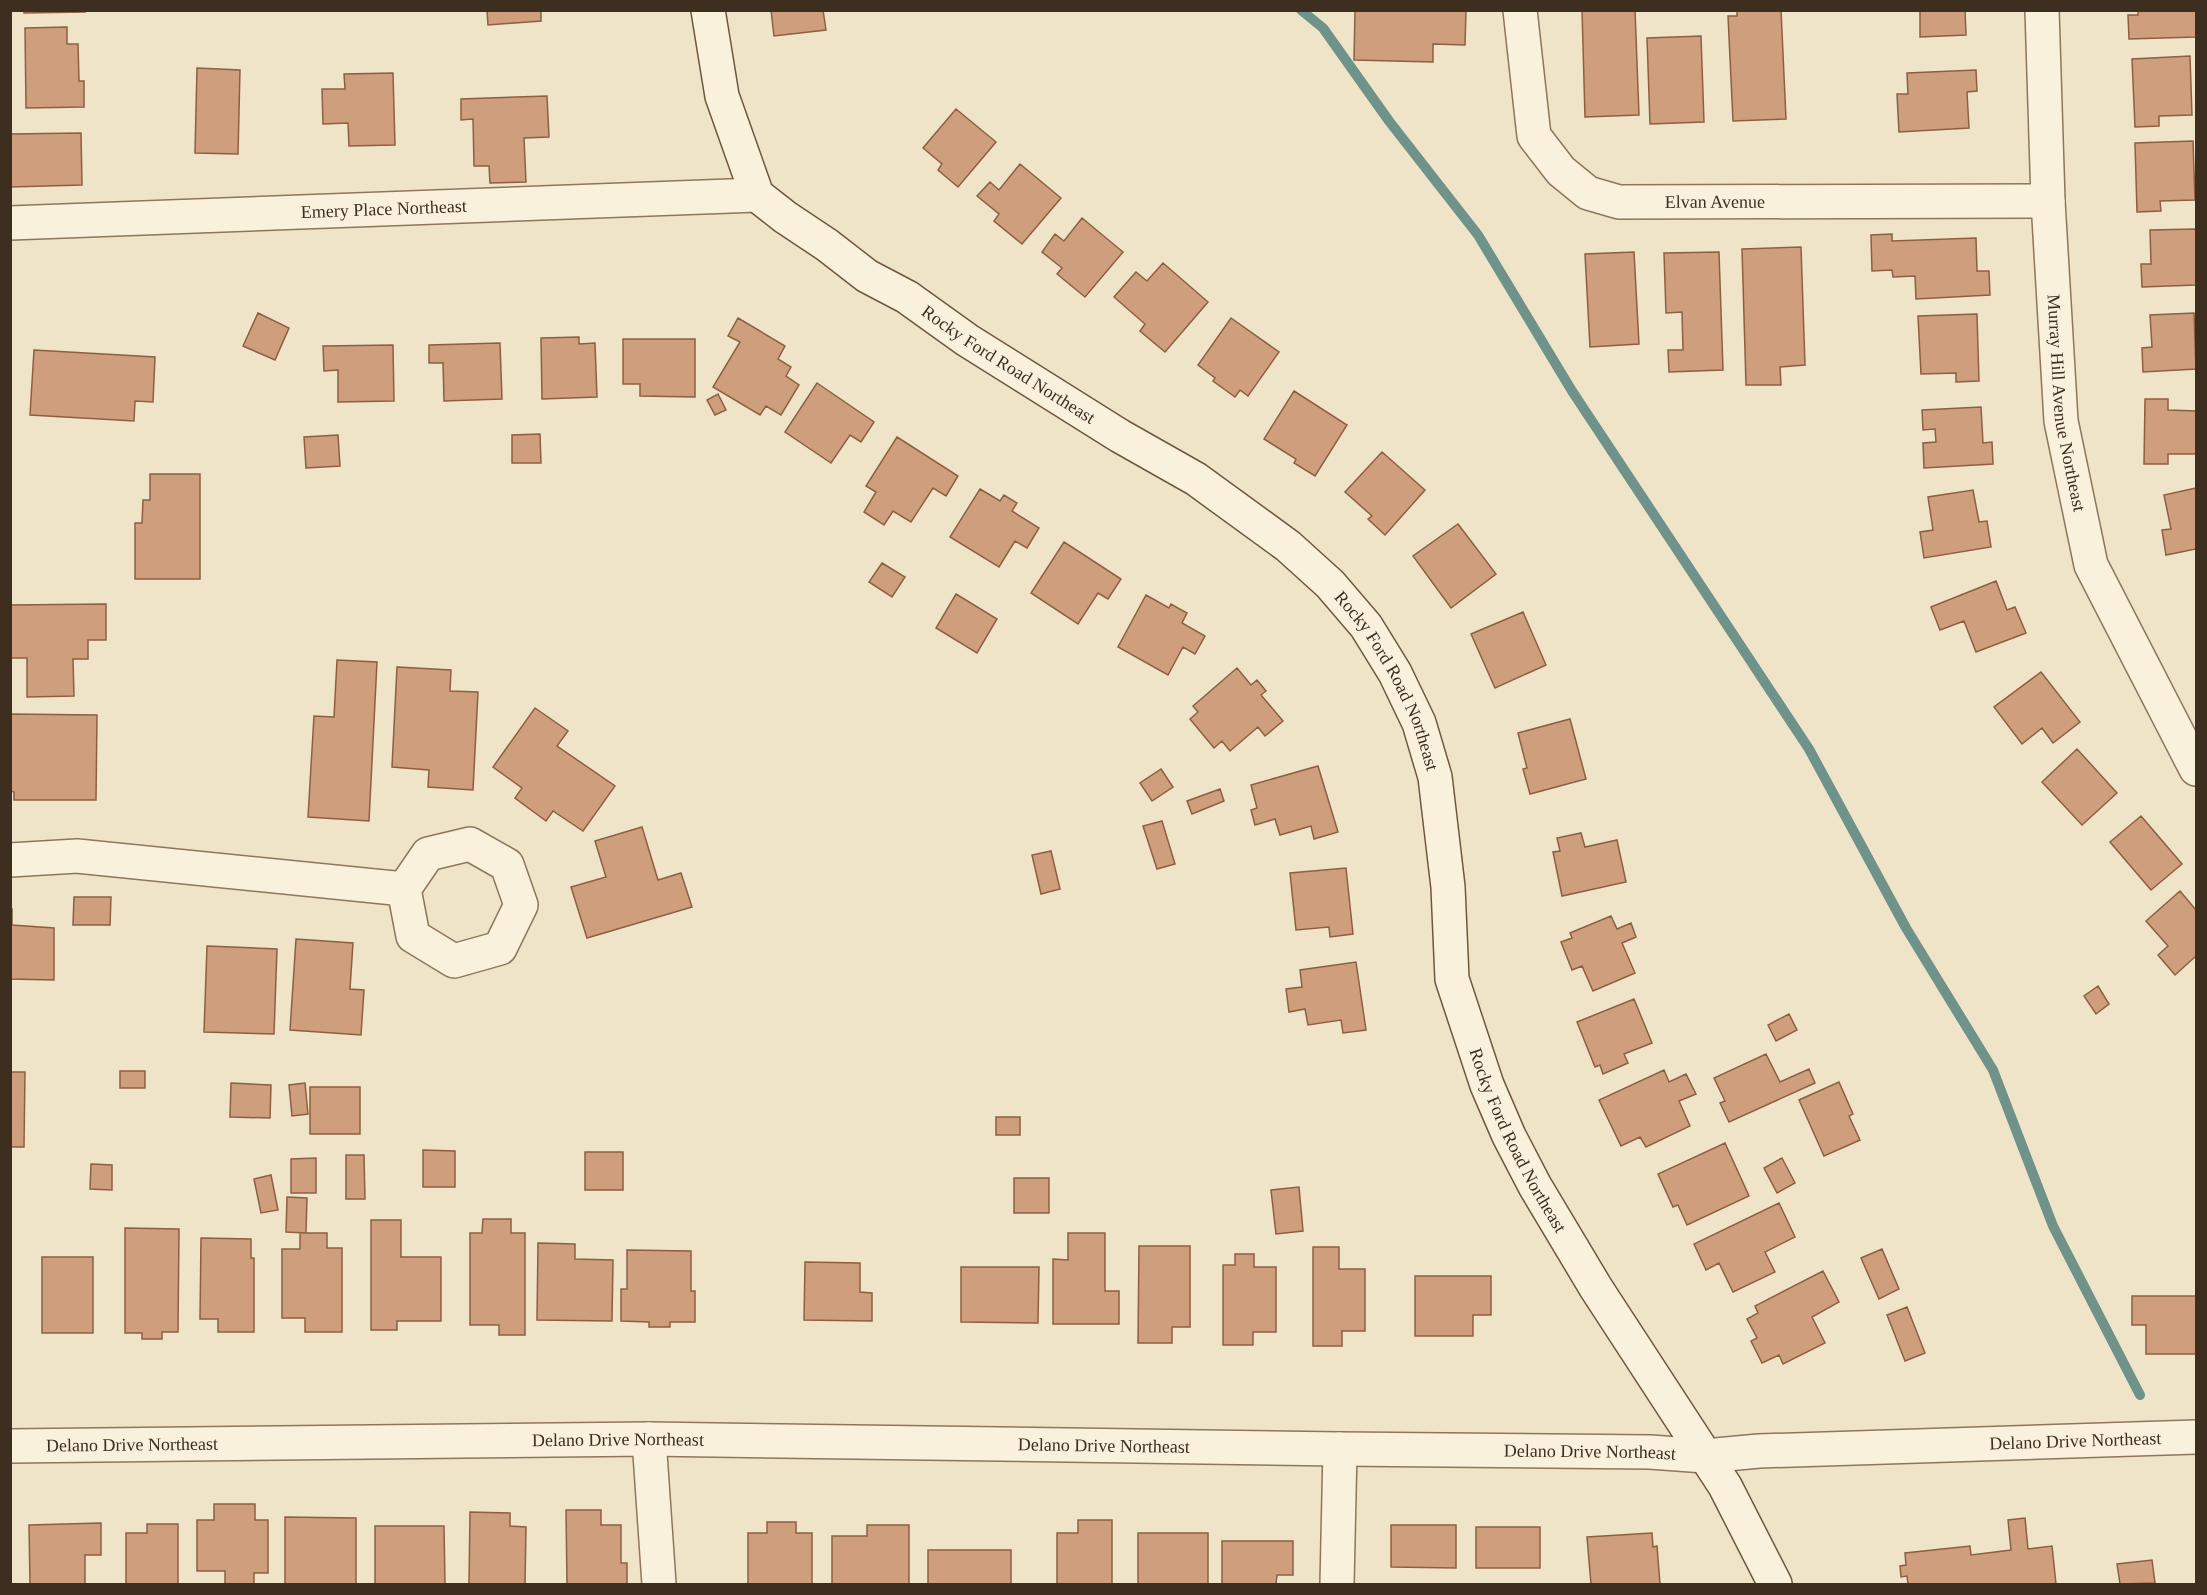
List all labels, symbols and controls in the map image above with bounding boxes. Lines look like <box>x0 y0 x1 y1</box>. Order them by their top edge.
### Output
street label: Elvan Avenue <box>1665 192 1765 212</box>
street label: Emery Place Northeast <box>300 196 467 222</box>
street label: Murray Hill Avenue Northeast <box>2044 294 2090 513</box>
street label: Rocky Ford Road Northeast <box>918 301 1099 428</box>
street label: Rocky Ford Road Northeast <box>1331 587 1443 773</box>
street label: Rocky Ford Road Northeast <box>1465 1045 1570 1236</box>
street label: Delano Drive Northeast <box>1989 1428 2162 1454</box>
street label: Delano Drive Northeast <box>532 1429 704 1450</box>
street label: Delano Drive Northeast <box>46 1434 218 1456</box>
street label: Delano Drive Northeast <box>1018 1434 1190 1457</box>
street label: Delano Drive Northeast <box>1504 1441 1677 1464</box>

